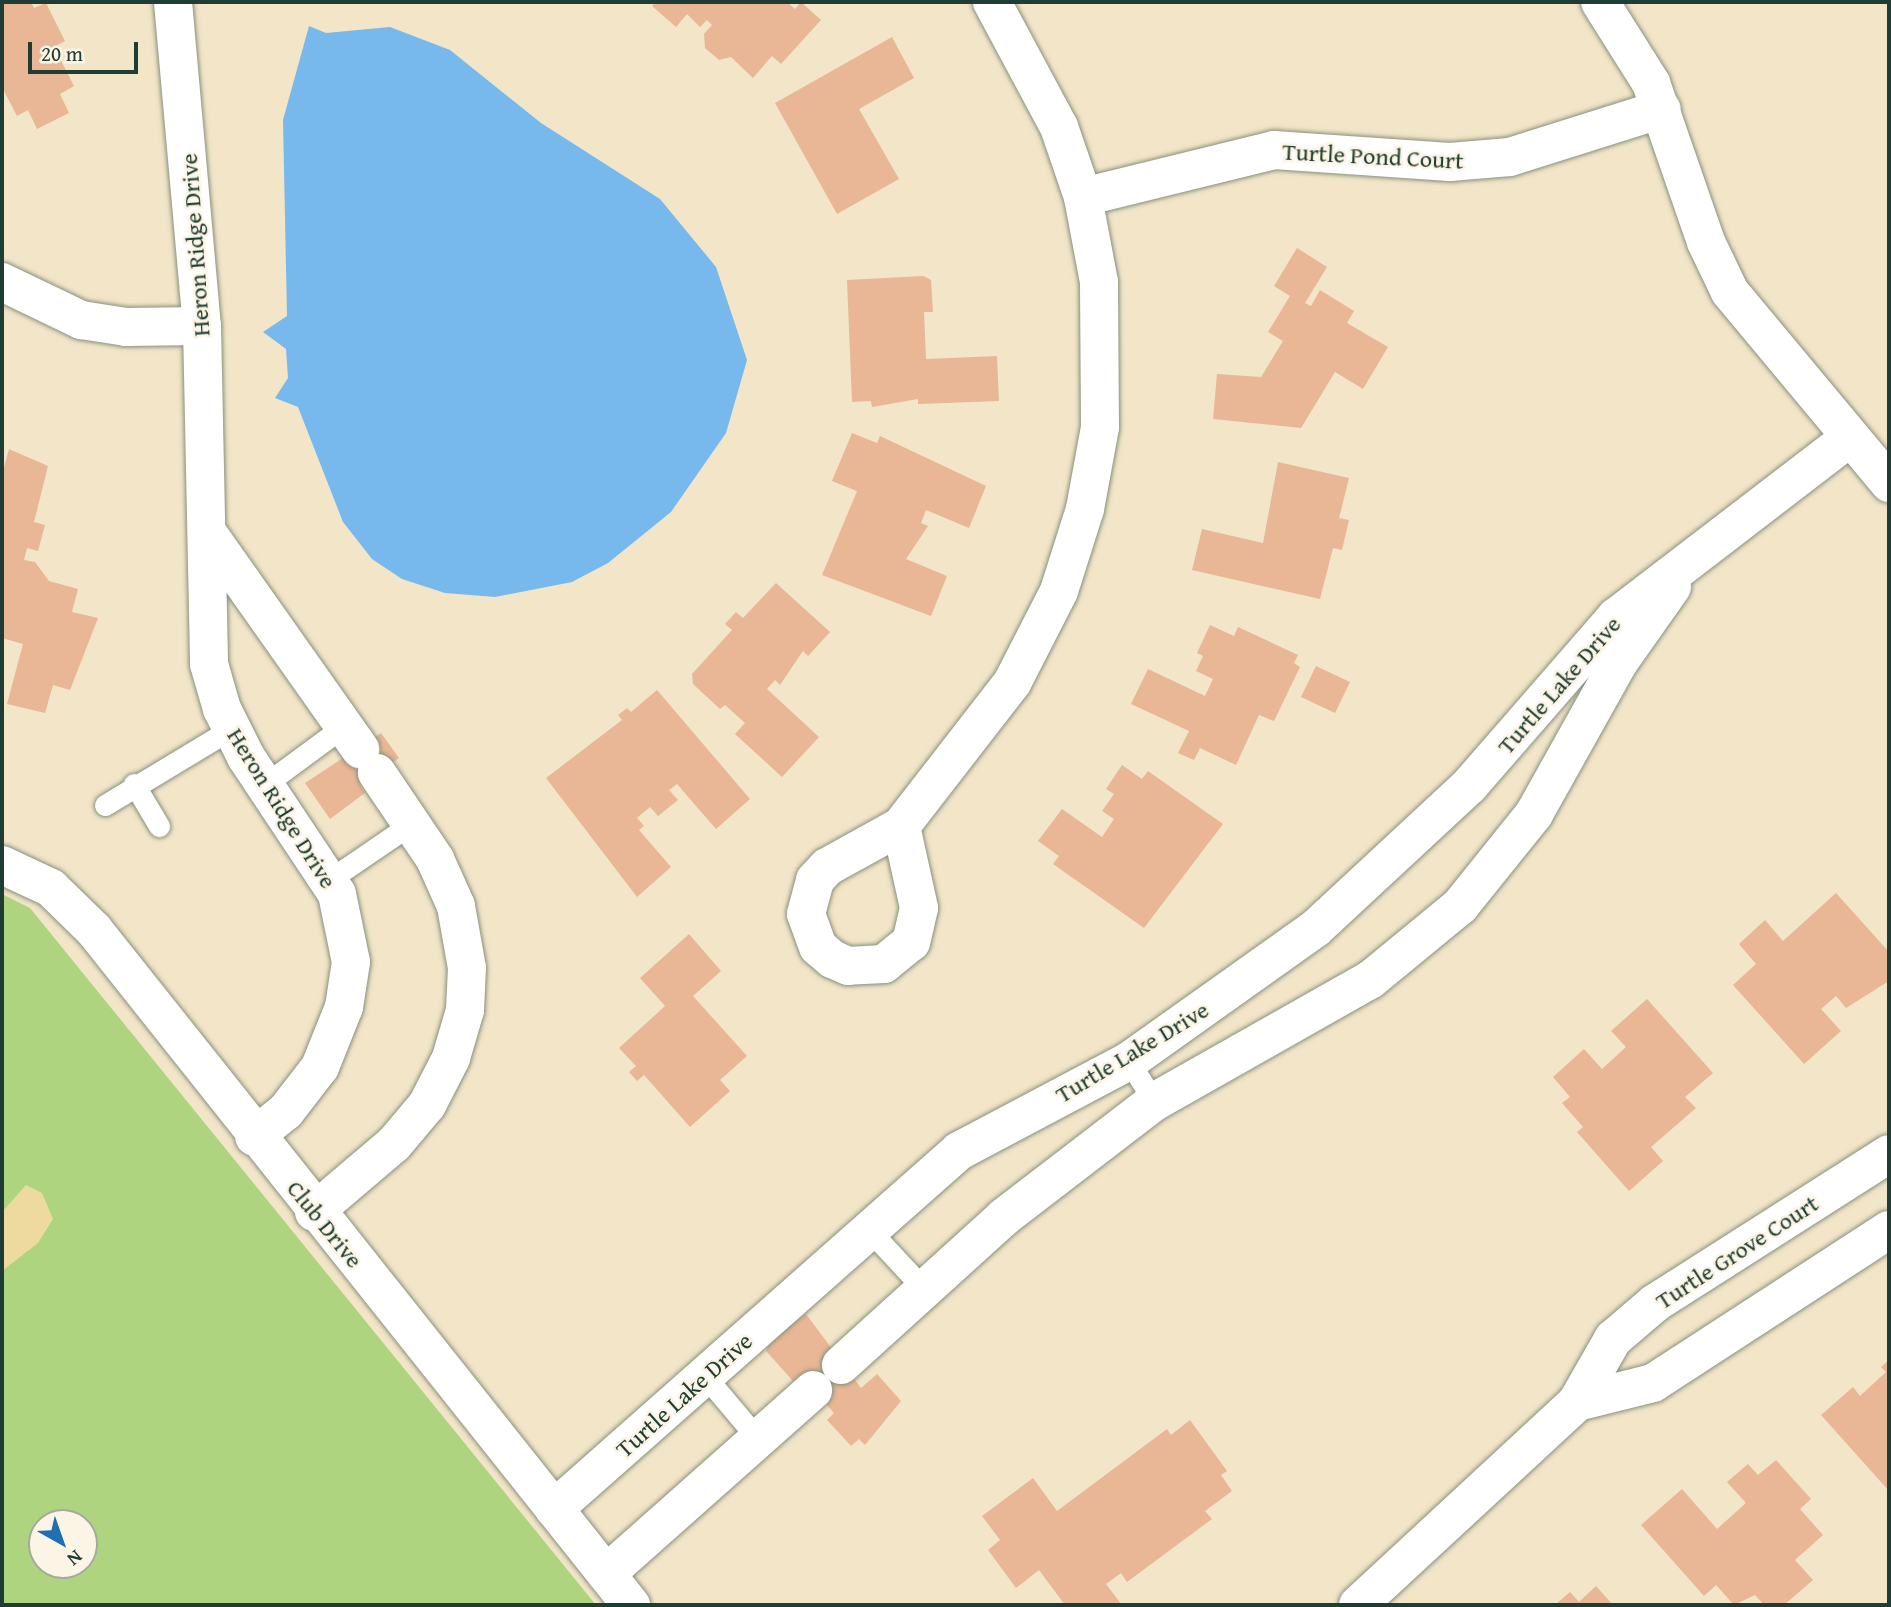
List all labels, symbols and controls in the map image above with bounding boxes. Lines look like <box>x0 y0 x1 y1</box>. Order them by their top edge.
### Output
scale bar <box>32 28 142 72</box>
text: 20 m <box>41 38 83 69</box>
street label: Turtle Pond Court <box>1282 137 1464 175</box>
street label: Heron Ridge Drive <box>174 153 216 337</box>
street label: Turtle Lake Drive <box>1491 610 1627 760</box>
street label: Heron Ridge Drive <box>221 723 343 893</box>
street label: Turtle Lake Drive <box>1050 995 1214 1109</box>
street label: Club Drive <box>281 1174 369 1274</box>
street label: Turtle Grove Court <box>1650 1189 1824 1315</box>
street label: Turtle Lake Drive <box>610 1326 758 1464</box>
north arrow <box>28 1509 98 1579</box>
text: N <box>61 1544 89 1573</box>

